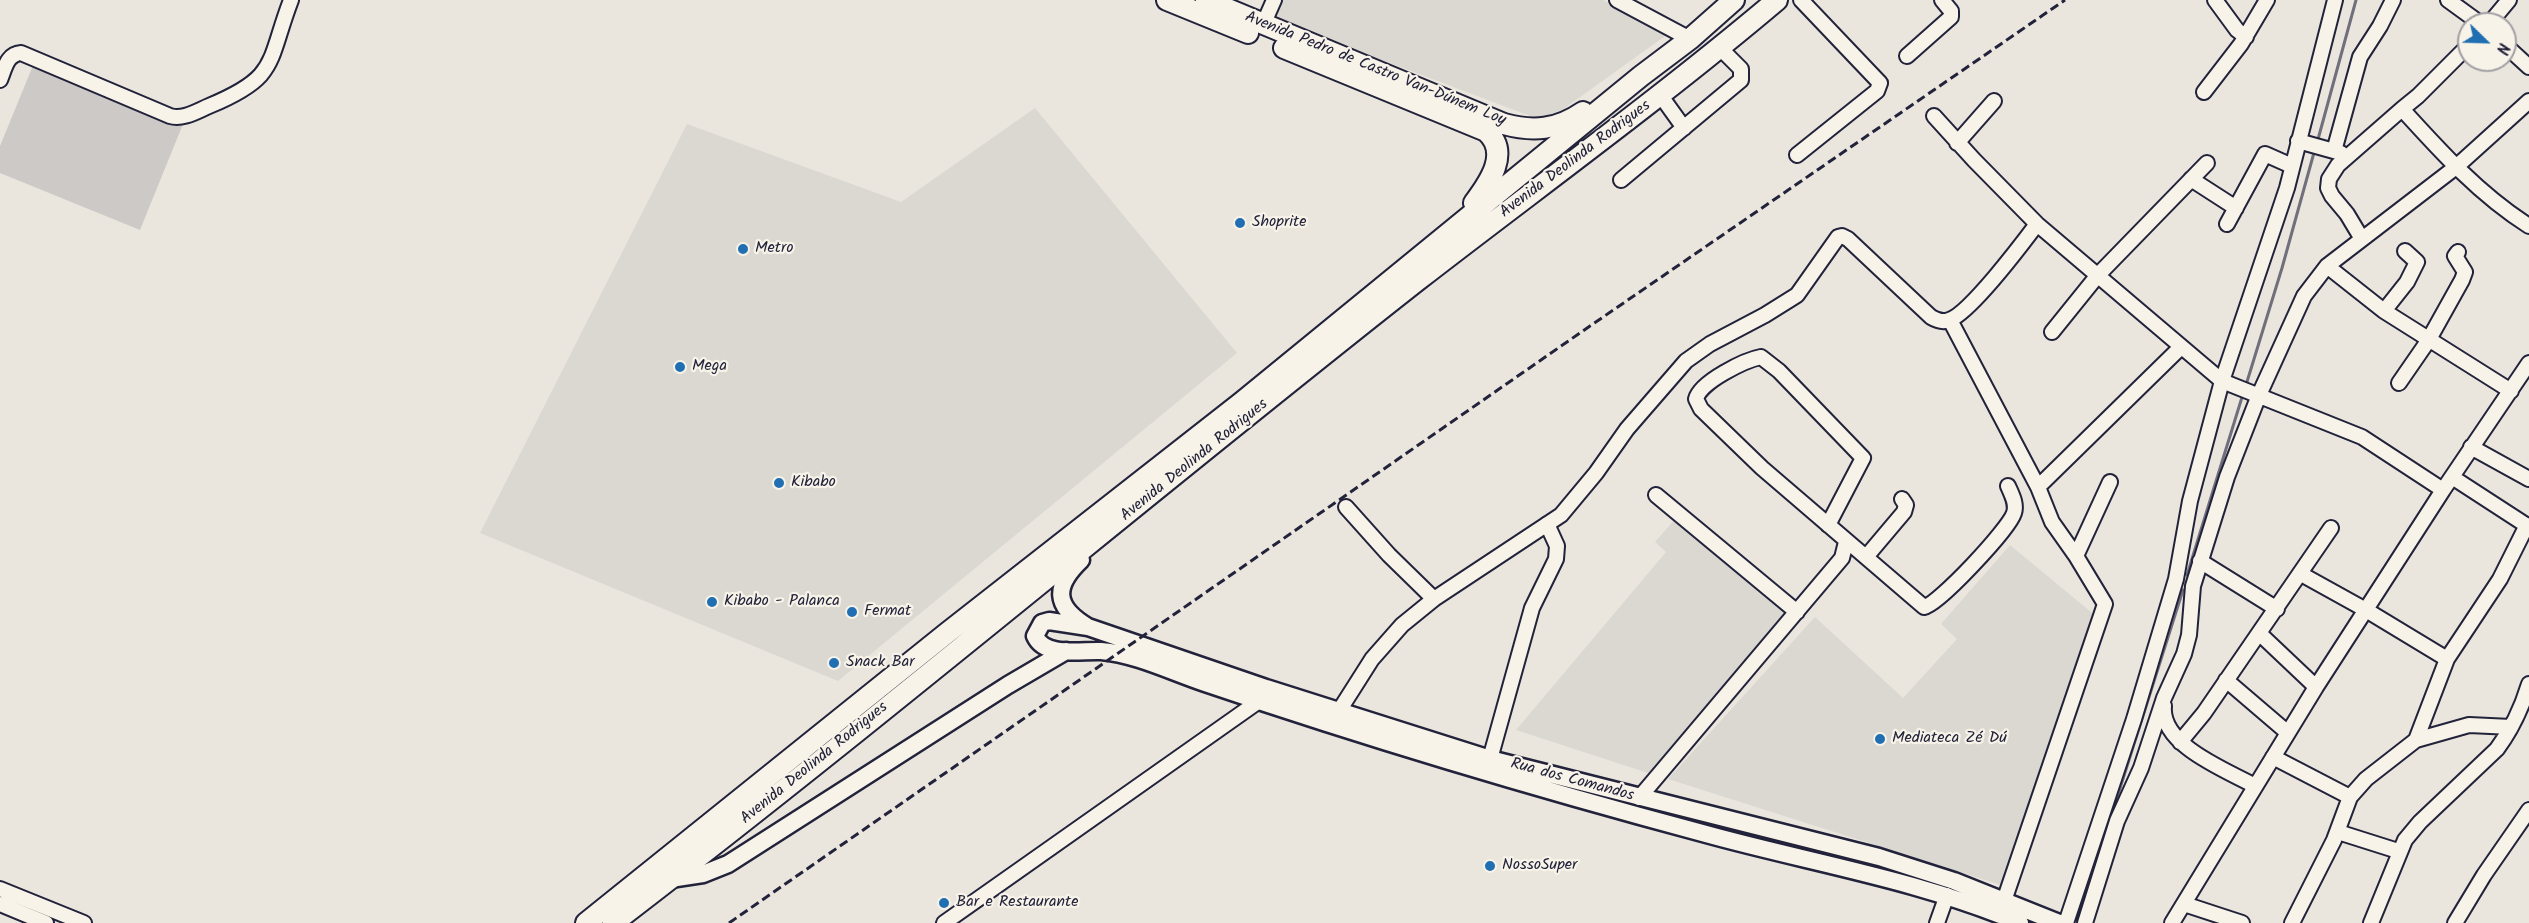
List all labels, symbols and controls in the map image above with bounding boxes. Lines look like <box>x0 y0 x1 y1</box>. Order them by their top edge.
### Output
street label: Avenida Pedro de Castro Van-Dúnem Loy <box>1242 9 1508 131</box>
north arrow <box>2457 12 2517 72</box>
text: N <box>2489 39 2516 58</box>
street label: Avenida Deolinda Rodrigues <box>1497 97 1655 223</box>
place label: Shoprite <box>1252 213 1306 233</box>
marker: Shoprite <box>1233 216 1247 230</box>
place label: Metro <box>755 239 794 259</box>
marker: Metro <box>736 242 750 256</box>
place label: Mega <box>692 357 727 377</box>
marker: Mega <box>673 360 687 374</box>
street label: Avenida Deolinda Rodrigues <box>1118 396 1272 526</box>
place label: Kibabo <box>791 473 836 493</box>
marker: Kibabo <box>772 476 786 490</box>
place label: Kibabo - Palanca <box>724 592 840 612</box>
marker: Kibabo - Palanca <box>705 595 719 609</box>
place label: Fermat <box>864 602 911 622</box>
marker: Fermat <box>845 605 859 619</box>
place label: Snack Bar <box>846 653 915 673</box>
marker: Snack Bar <box>827 656 841 670</box>
street label: Avenida Deolinda Rodrigues <box>738 699 892 829</box>
place label: Mediateca Zé Dú <box>1892 729 2007 749</box>
marker: Mediateca Zé Dú <box>1873 732 1887 746</box>
street label: Rua dos Comandos <box>1508 755 1636 807</box>
place label: NossoSuper <box>1502 856 1577 876</box>
marker: NossoSuper <box>1483 859 1497 873</box>
place label: Bar e Restaurante <box>956 893 1078 913</box>
marker: Bar e Restaurante <box>937 896 951 910</box>

